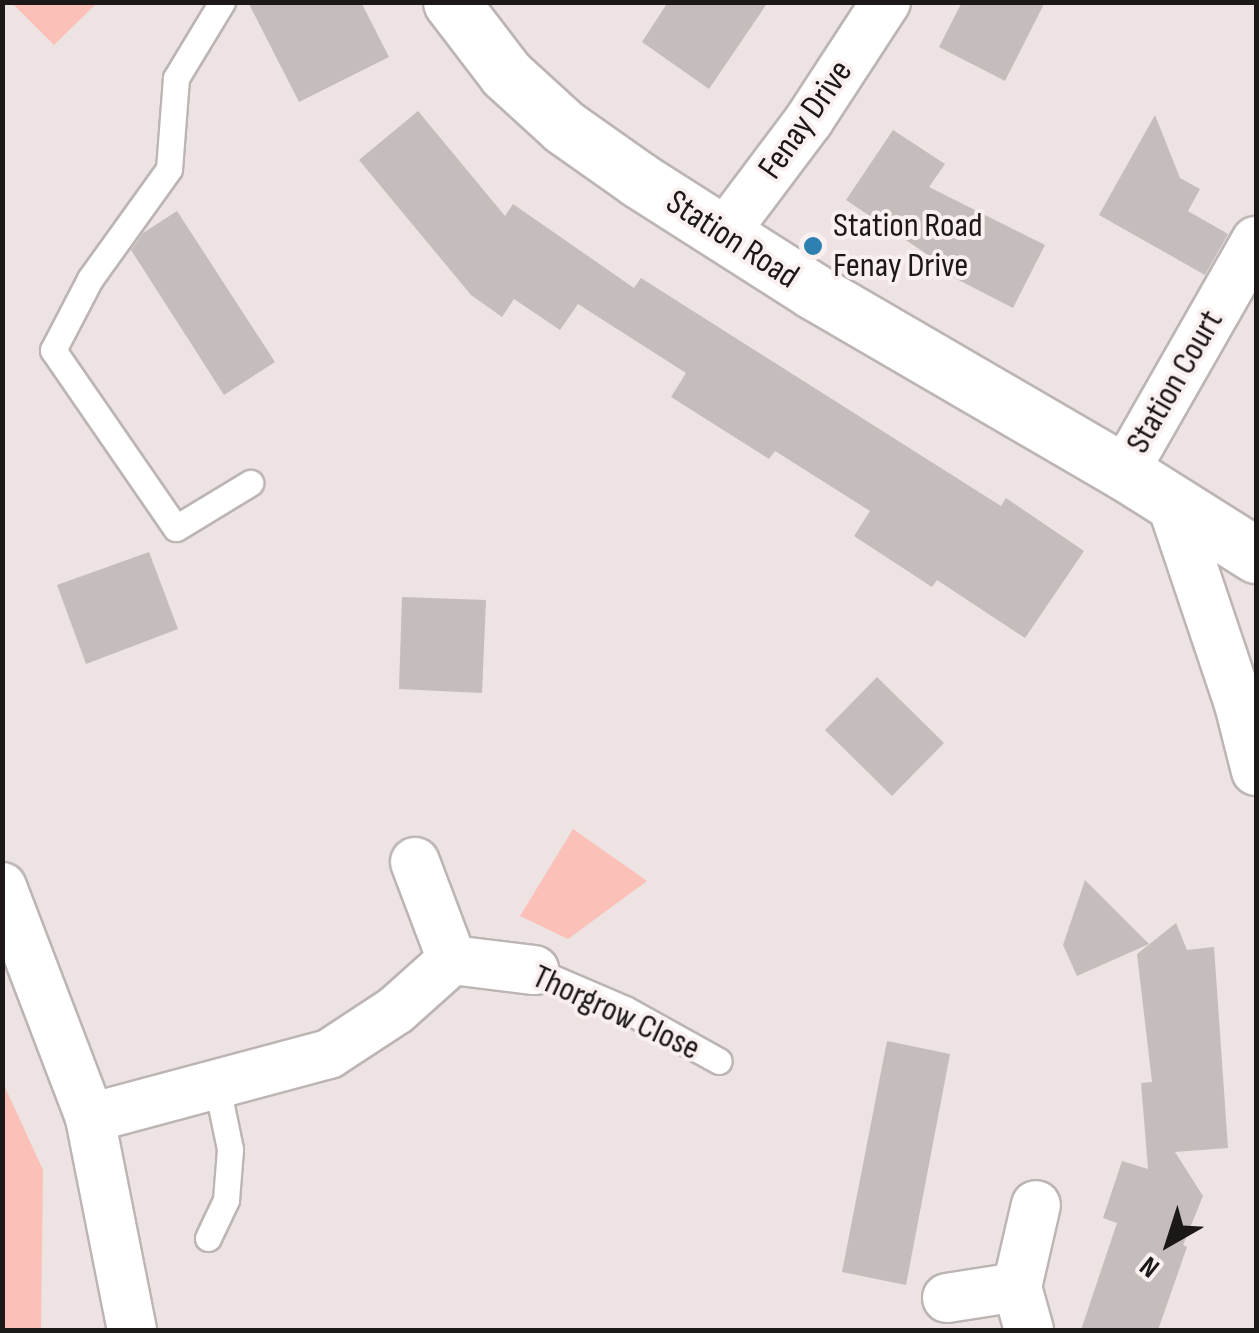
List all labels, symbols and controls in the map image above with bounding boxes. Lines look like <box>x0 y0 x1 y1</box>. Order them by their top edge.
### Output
street label: Fenay Drive <box>750 53 862 187</box>
street label: Station Road <box>658 182 806 298</box>
place label: Station Road Fenay Drive <box>833 205 983 287</box>
marker: Station Road Fenay Drive <box>802 235 824 257</box>
street label: Station Court <box>1117 303 1233 461</box>
street label: Thorgrow Close <box>525 956 707 1070</box>
north arrow <box>1119 1193 1219 1293</box>
text: N <box>1134 1249 1166 1284</box>

